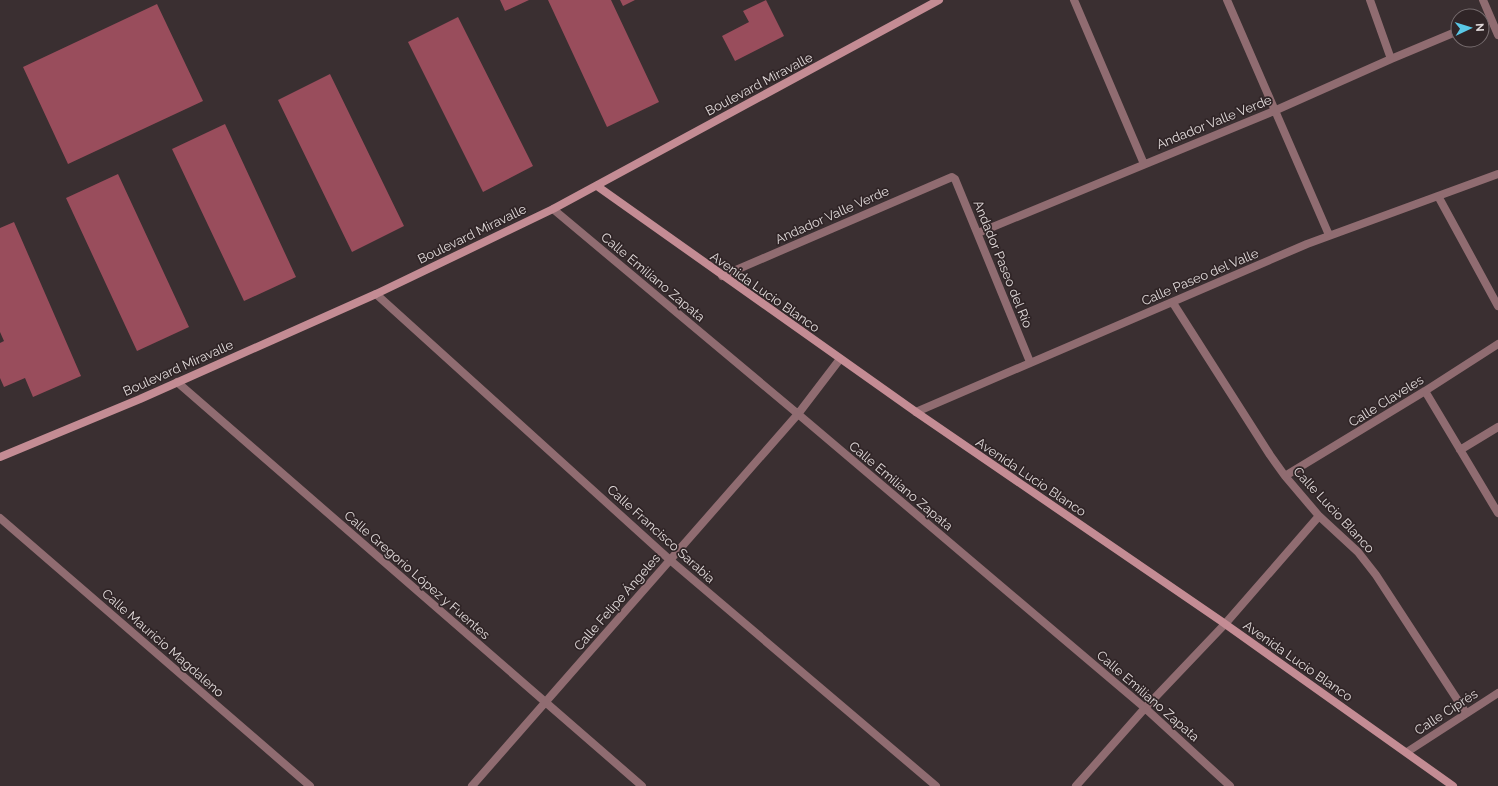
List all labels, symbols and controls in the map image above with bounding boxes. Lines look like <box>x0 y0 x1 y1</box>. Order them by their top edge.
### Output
north arrow <box>1450 8 1490 48</box>
text: N <box>1473 23 1486 32</box>
street label: Boulevard Miravalle <box>703 49 815 119</box>
street label: Andador Valle Verde <box>1154 92 1274 152</box>
street label: Andador Valle Verde <box>773 183 892 247</box>
street label: Andador Paseo del Río <box>971 198 1036 330</box>
street label: Boulevard Miravalle <box>415 201 529 267</box>
street label: Calle Emiliano Zapata <box>598 229 708 325</box>
street label: Calle Paseo del Valle <box>1139 245 1261 308</box>
street label: Avenida Lucio Blanco <box>708 249 823 335</box>
street label: Boulevard Miravalle <box>121 337 236 399</box>
street label: Calle Claveles <box>1346 372 1426 430</box>
street label: Avenida Lucio Blanco <box>973 435 1089 520</box>
street label: Calle Emiliano Zapata <box>846 438 956 534</box>
street label: Calle Lucio Blanco <box>1290 464 1378 556</box>
street label: Calle Francisco Sarabia <box>604 482 718 586</box>
street label: Calle Gregorio López y Fuentes <box>341 508 493 642</box>
street label: Calle Felipe Ángeles <box>571 551 663 653</box>
street label: Calle Mauricio Magdaleno <box>99 586 227 700</box>
street label: Avenida Lucio Blanco <box>1241 618 1356 704</box>
street label: Calle Emiliano Zapata <box>1094 648 1202 744</box>
street label: Calle Ciprés <box>1412 686 1480 738</box>

